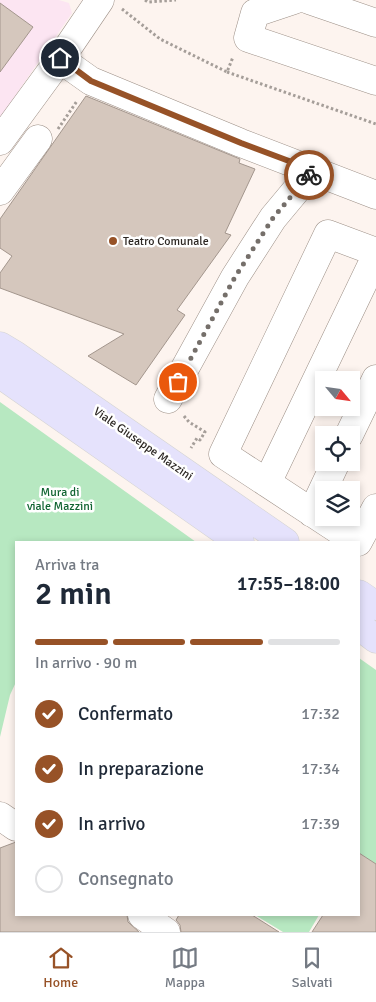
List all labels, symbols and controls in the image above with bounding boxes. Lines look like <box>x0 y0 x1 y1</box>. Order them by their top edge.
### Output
pin <box>39 37 81 79</box>
icon: home <box>46 44 74 72</box>
courier <box>284 150 334 200</box>
icon: bike <box>295 161 323 189</box>
place label: Teatro Comunale <box>123 234 209 249</box>
marker: Teatro Comunale <box>107 235 119 247</box>
pin <box>157 361 199 403</box>
icon: bag <box>164 368 192 396</box>
north arrow <box>315 371 360 416</box>
map controls <box>315 371 360 526</box>
street label: Viale Giuseppe Mazzini <box>90 404 196 484</box>
button: locate <box>315 426 360 471</box>
button: layers <box>315 481 360 526</box>
park label: Mura di viale Mazzini <box>27 485 93 514</box>
text: Arriva tra <box>35 555 99 575</box>
text: 17:55–18:00 <box>237 572 340 596</box>
text: 2 min <box>35 574 112 613</box>
text: In arrivo · 90 m <box>35 653 137 673</box>
icon: check <box>35 700 63 728</box>
text: Confermato <box>78 702 173 726</box>
text: 17:32 <box>301 704 340 724</box>
icon: check <box>35 755 63 783</box>
text: In preparazione <box>78 757 204 781</box>
text: 17:34 <box>301 759 340 779</box>
icon: check <box>35 810 63 838</box>
text: In arrivo <box>78 812 145 836</box>
text: 17:39 <box>301 814 340 834</box>
text: Consegnato <box>78 867 174 891</box>
tab: Home <box>43 944 78 991</box>
tab: Mappa <box>165 944 205 991</box>
tab: Salvati <box>292 944 333 991</box>

